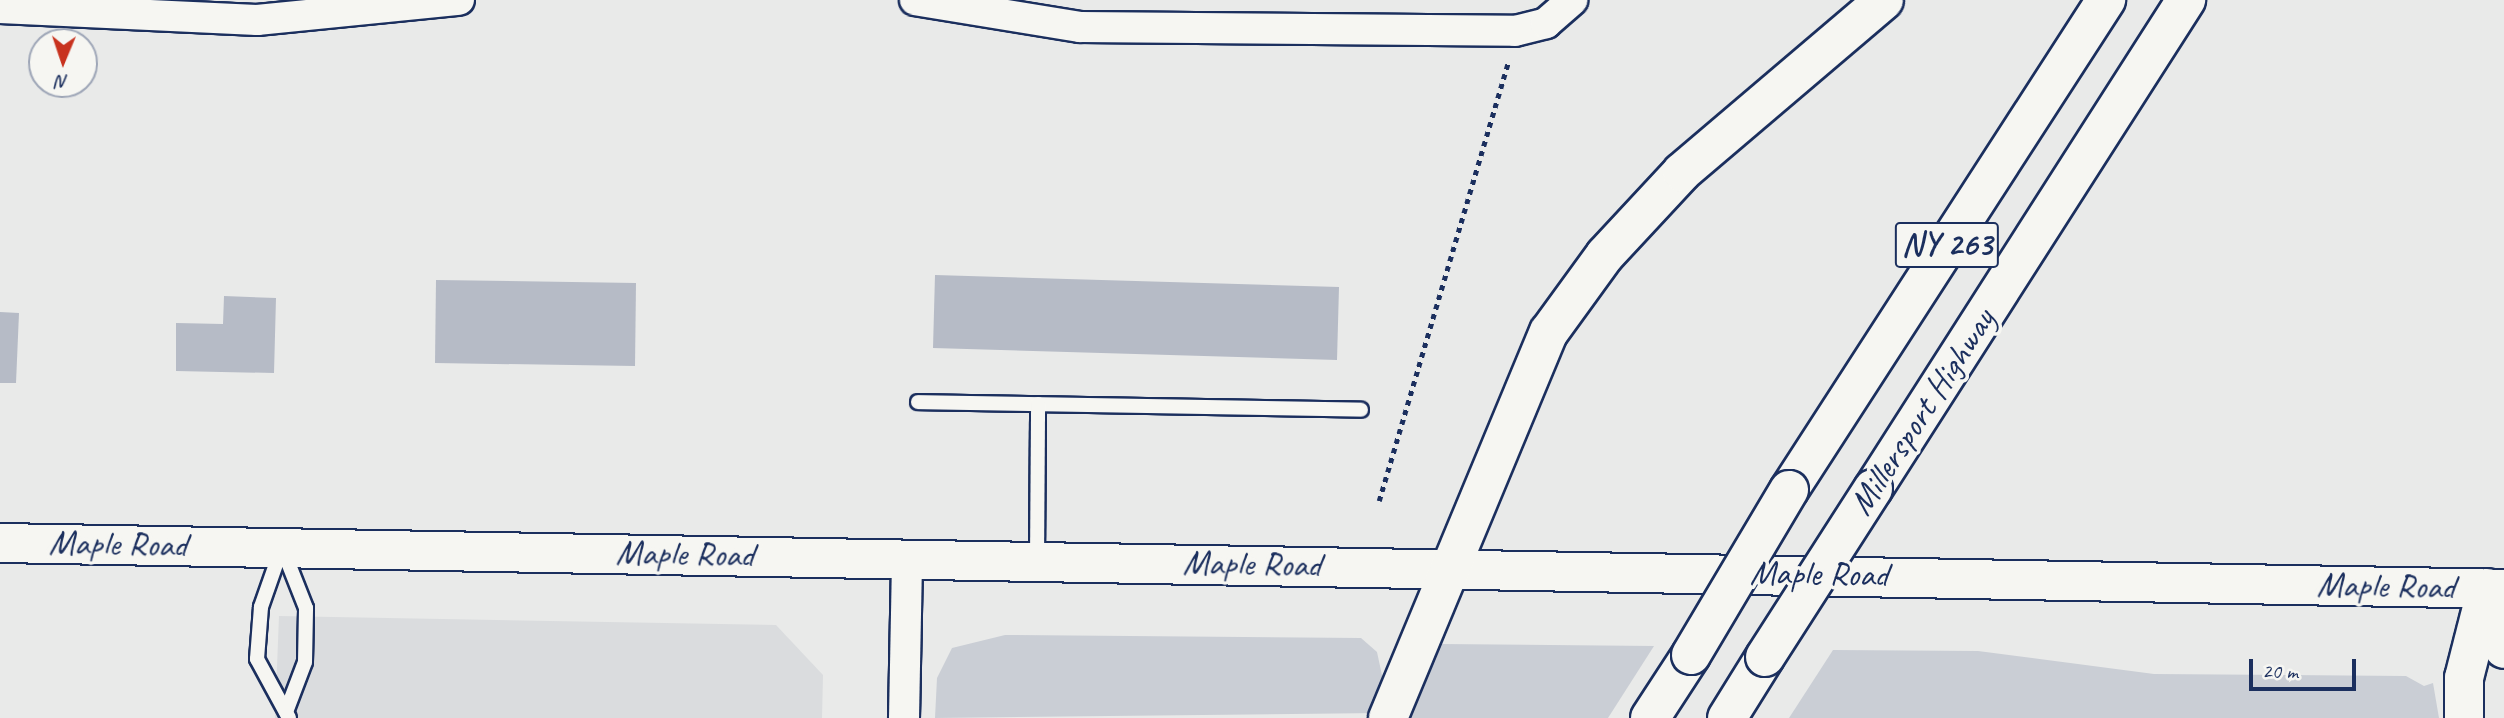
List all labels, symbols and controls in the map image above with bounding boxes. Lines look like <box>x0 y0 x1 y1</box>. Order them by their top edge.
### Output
north arrow <box>28 28 98 98</box>
text: N <box>56 70 69 94</box>
road number: NY 263 <box>1895 216 2000 274</box>
street label: Millersport Highway <box>1840 301 2004 523</box>
street label: Maple Road <box>49 522 187 566</box>
street label: Maple Road <box>616 532 754 576</box>
street label: Maple Road <box>1183 542 1321 586</box>
street label: Maple Road <box>1750 552 1888 596</box>
street label: Maple Road <box>2317 564 2455 608</box>
scale bar <box>2252 644 2359 688</box>
text: 20 m <box>2262 658 2298 684</box>

